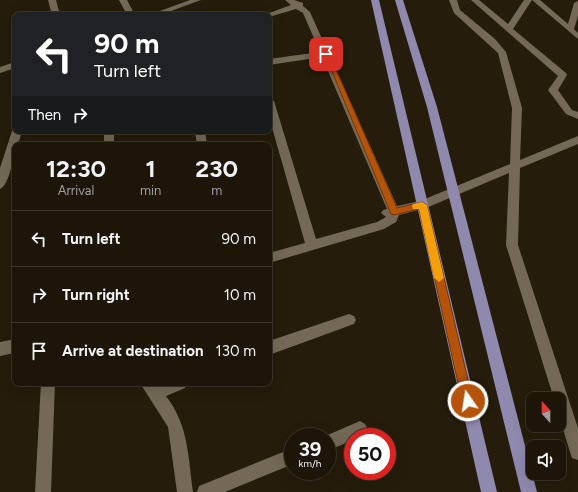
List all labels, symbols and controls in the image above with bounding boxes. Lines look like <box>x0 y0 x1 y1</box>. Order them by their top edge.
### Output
text: 90 m <box>94 26 159 60</box>
icon: left <box>28 28 80 80</box>
pin <box>309 37 343 71</box>
icon: arrive <box>315 43 337 65</box>
text: Turn left <box>94 60 161 82</box>
icon: right <box>69 104 91 126</box>
text: Then <box>28 106 61 124</box>
text: 12:30 <box>46 154 106 183</box>
text: 1 <box>146 154 156 183</box>
text: 230 <box>195 154 238 183</box>
text: Arrival <box>58 183 94 198</box>
text: min <box>140 183 161 198</box>
text: m <box>211 183 222 198</box>
icon: left <box>28 228 50 250</box>
text: Turn left <box>62 230 120 248</box>
text: 90 m <box>221 230 256 248</box>
icon: right <box>28 284 50 306</box>
text: Turn right <box>62 286 130 304</box>
text: 10 m <box>224 286 256 304</box>
icon: arrive <box>28 340 50 362</box>
text: Arrive at destination <box>62 342 203 360</box>
text: 130 m <box>216 342 256 360</box>
position arrow <box>447 380 489 422</box>
north arrow <box>526 392 566 432</box>
map controls <box>526 392 566 480</box>
speed limit sign: 50 <box>344 428 396 480</box>
text: 39 <box>299 437 321 461</box>
button: sound <box>526 440 566 480</box>
text: km/h <box>299 457 321 470</box>

